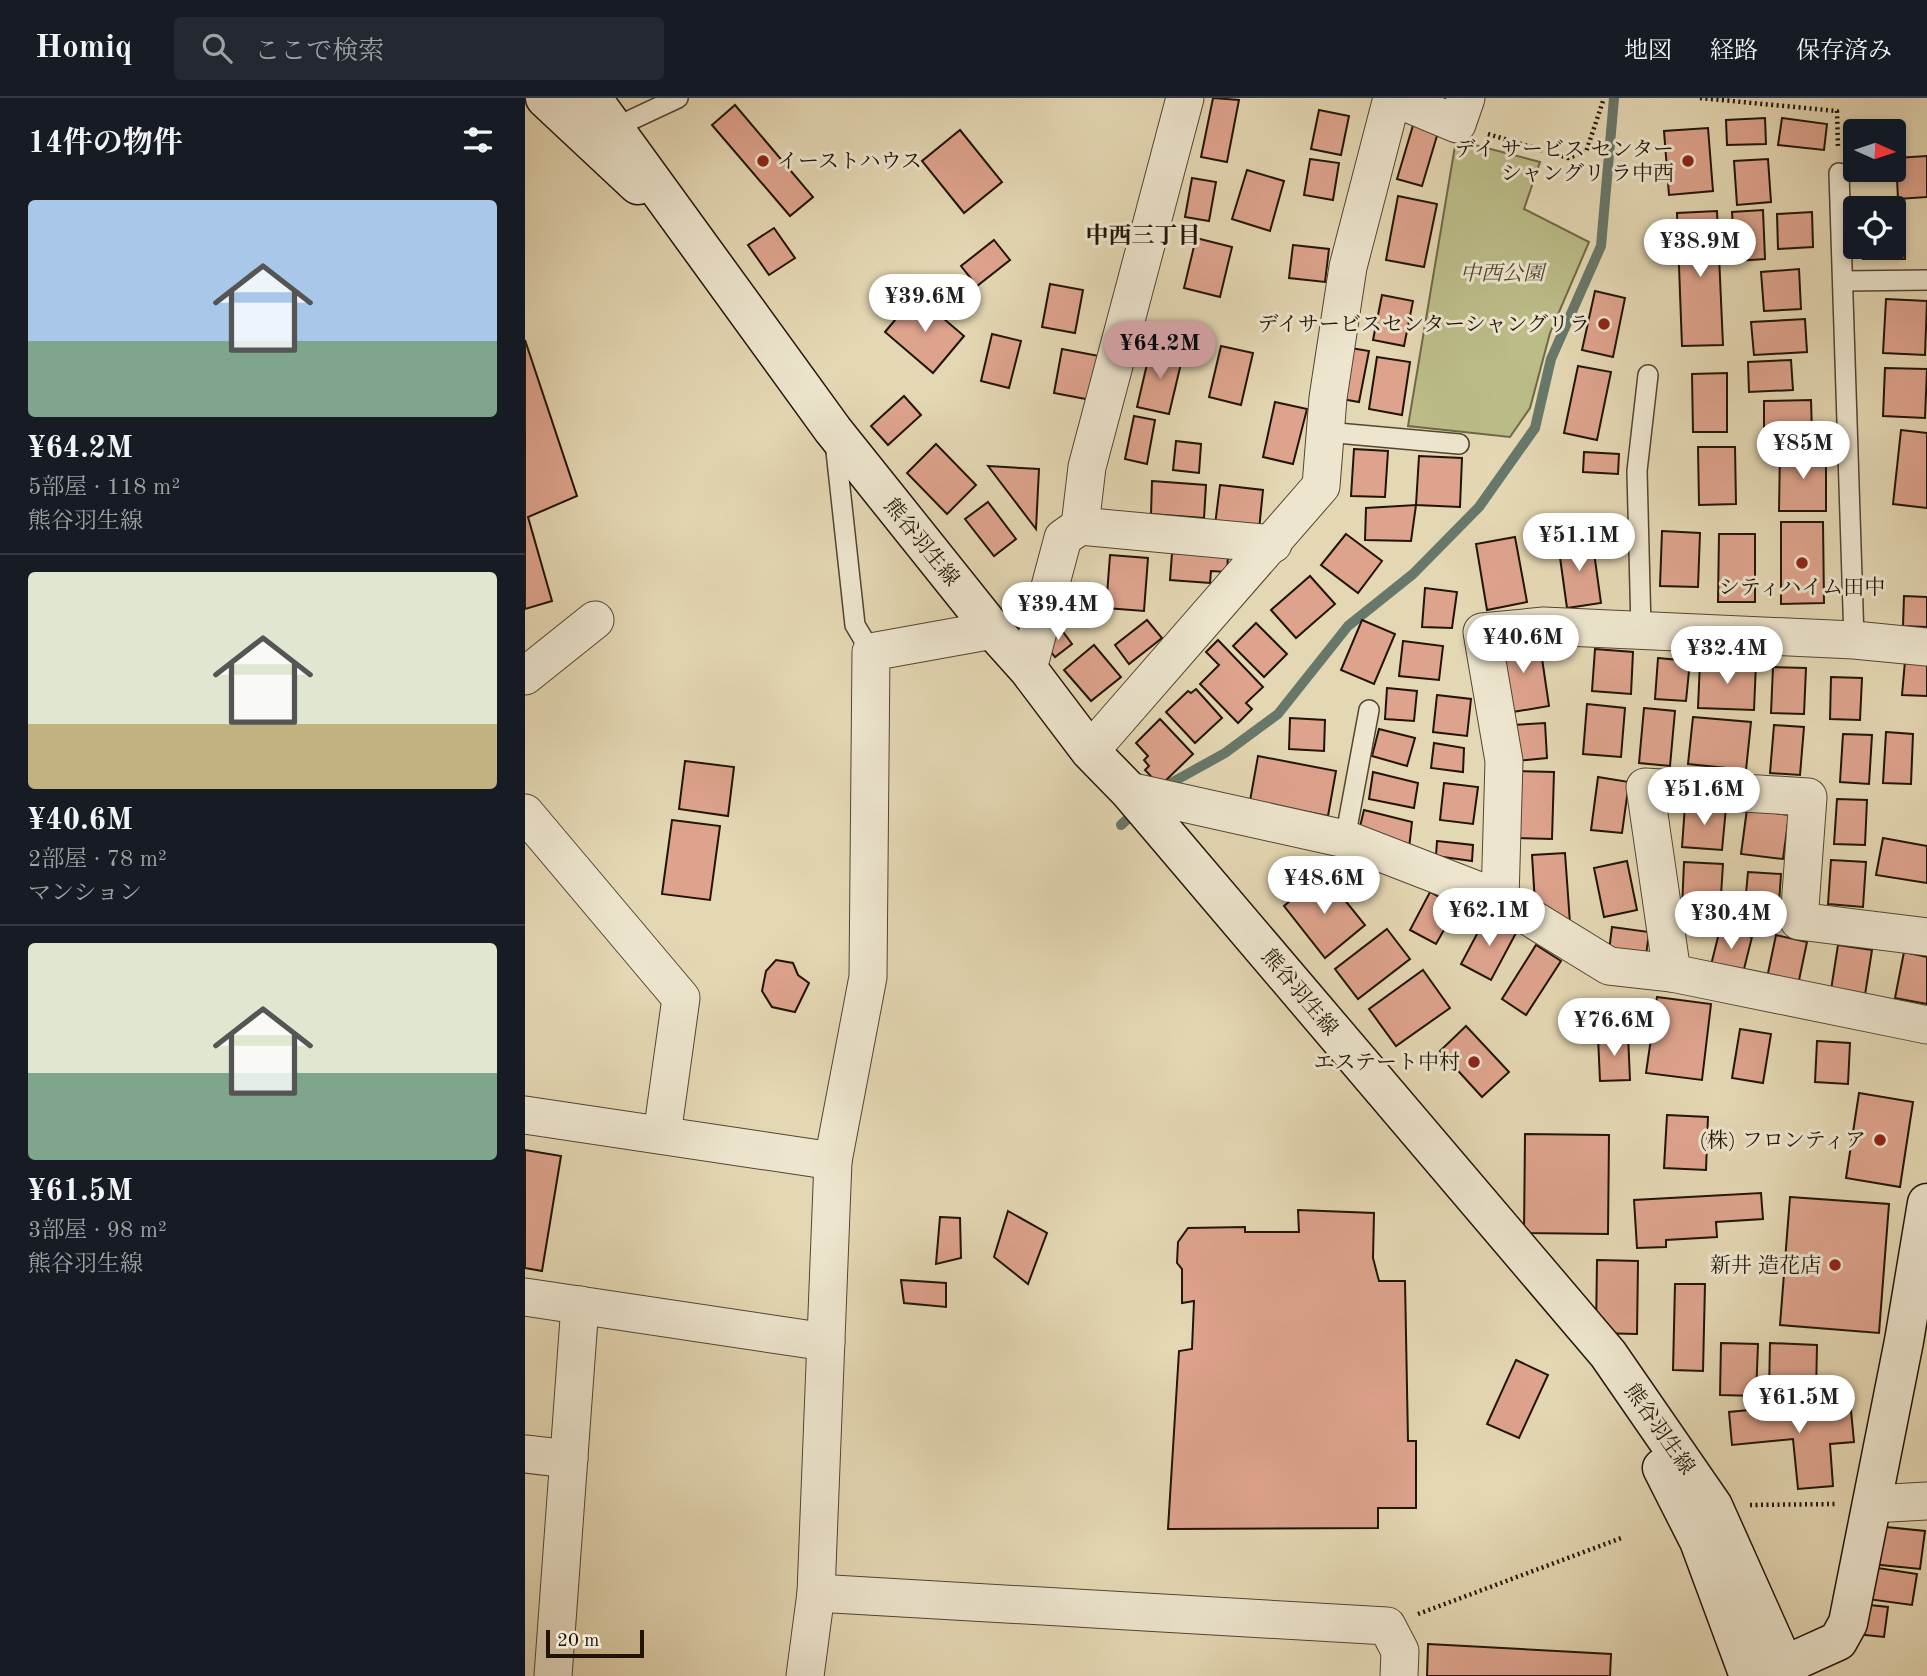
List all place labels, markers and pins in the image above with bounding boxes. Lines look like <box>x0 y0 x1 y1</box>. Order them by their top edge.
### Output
place label: デイ サービス センター シャングリ ラ中西 <box>1455 138 1674 185</box>
place label: イーストハウス <box>777 151 922 173</box>
marker: イーストハウス <box>755 153 771 169</box>
marker: デイ サービス センター シャングリ ラ中西 <box>1680 153 1696 169</box>
pin: ¥38.9M <box>1643 220 1757 279</box>
pin: ¥39.6M <box>868 274 982 334</box>
place label: デイサービスセンターシャングリラ <box>1258 313 1590 336</box>
marker: デイサービスセンターシャングリラ <box>1596 316 1612 332</box>
pin: ¥64.2M <box>1103 322 1217 381</box>
pin: ¥85M <box>1762 422 1844 481</box>
pin: ¥51.1M <box>1522 514 1636 573</box>
marker: シティハイム田中 <box>1794 555 1810 571</box>
place label: シティハイム田中 <box>1719 576 1885 599</box>
pin: ¥39.4M <box>1001 582 1115 642</box>
pin: ¥40.6M <box>1466 616 1580 675</box>
pin: ¥32.4M <box>1670 626 1784 686</box>
pin: ¥51.6M <box>1647 768 1761 827</box>
pin: ¥48.6M <box>1267 856 1381 916</box>
pin: ¥62.1M <box>1432 888 1546 948</box>
pin: ¥30.4M <box>1674 892 1788 951</box>
pin: ¥76.6M <box>1557 998 1671 1058</box>
place label: エステート中村 <box>1313 1051 1460 1074</box>
marker: エステート中村 <box>1466 1054 1482 1070</box>
place label: (株) フロンティア <box>1699 1129 1866 1152</box>
marker: (株) フロンティア <box>1872 1132 1888 1148</box>
place label: 新井 造花店 <box>1710 1254 1821 1277</box>
marker: 新井 造花店 <box>1827 1257 1843 1273</box>
pin: ¥61.5M <box>1742 1376 1856 1435</box>

